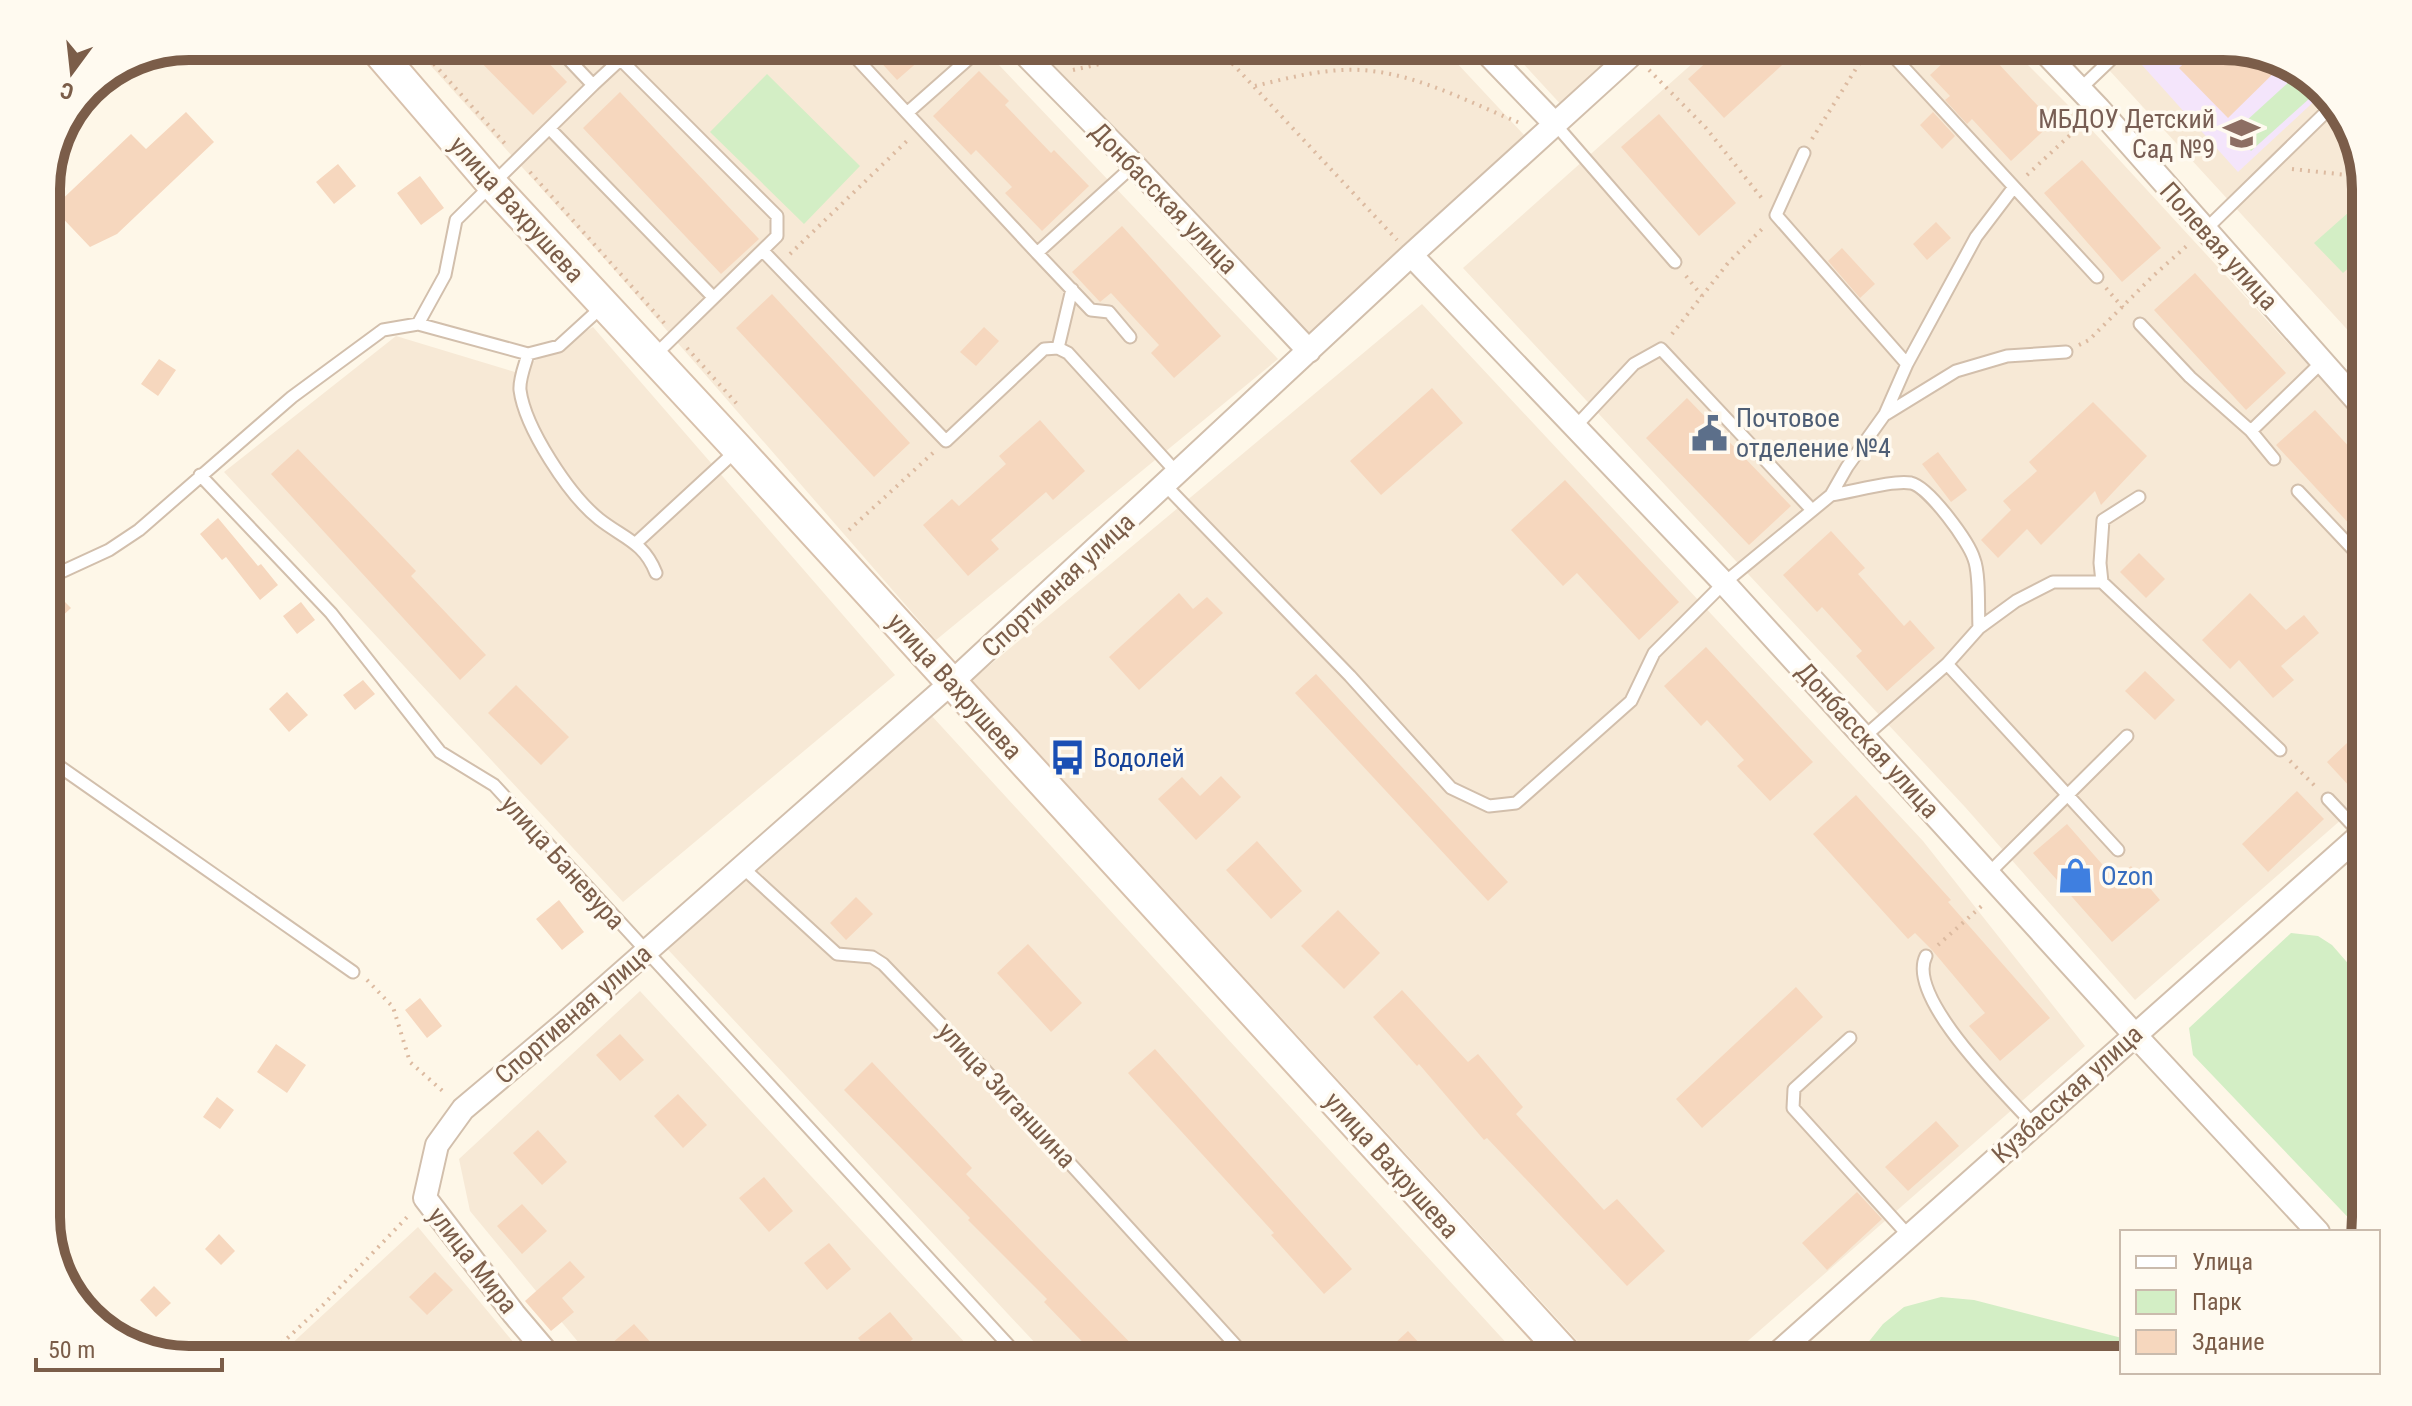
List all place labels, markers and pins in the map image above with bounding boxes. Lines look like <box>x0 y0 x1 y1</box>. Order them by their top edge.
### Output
place label: МБДОУ Детский Сад №9 <box>2038 104 2215 164</box>
school or university icon: МБДОУ Детский Сад №9 <box>2222 115 2260 153</box>
place label: Почтовое отделение №4 <box>1736 403 1891 463</box>
public building icon: Почтовое отделение №4 <box>1691 414 1729 452</box>
bus stop icon: Водолей <box>1048 739 1086 777</box>
place label: Водолей <box>1093 743 1185 773</box>
shop icon: Ozon <box>2056 857 2094 895</box>
place label: Ozon <box>2101 861 2153 891</box>

